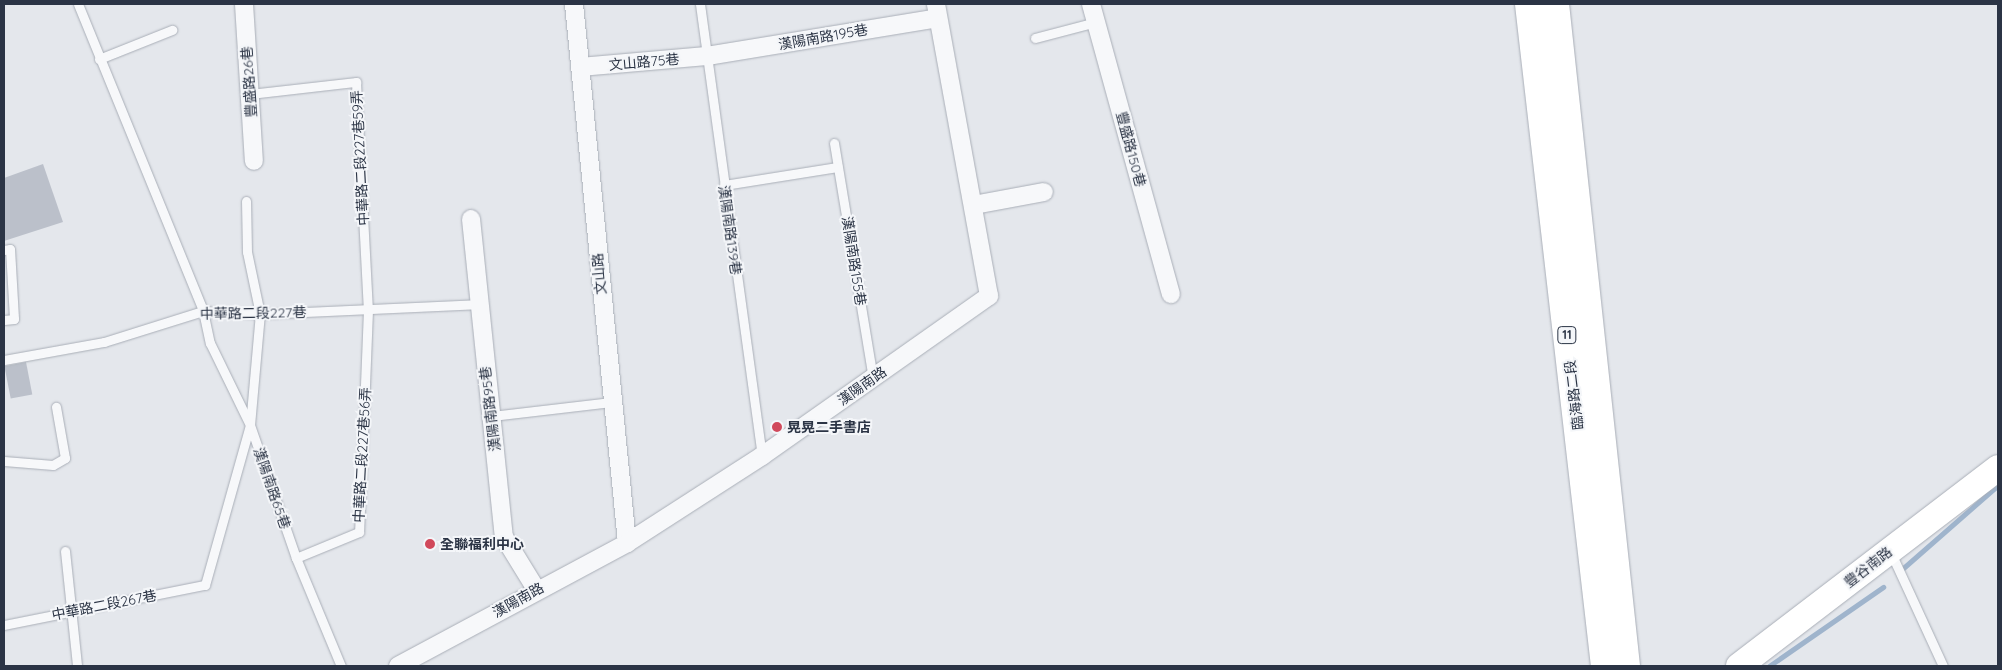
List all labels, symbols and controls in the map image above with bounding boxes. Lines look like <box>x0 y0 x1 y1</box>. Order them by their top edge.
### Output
street label: 漢陽南路195巷 <box>777 21 869 53</box>
street label: 豐盛路26巷 <box>238 46 260 118</box>
street label: 文山路75巷 <box>608 51 680 73</box>
street label: 中華路二段227巷59弄 <box>348 90 372 226</box>
street label: 豐盛路150巷 <box>1113 110 1149 188</box>
street label: 漢陽南路139巷 <box>715 184 745 276</box>
street label: 漢陽南路155巷 <box>839 215 869 307</box>
street label: 文山路 <box>589 252 609 296</box>
street label: 中華路二段227巷 <box>200 304 306 322</box>
road number: 11 <box>1557 326 1577 344</box>
street label: 臨海路二段 <box>1561 359 1587 431</box>
street label: 漢陽南路 <box>834 363 890 409</box>
street label: 漢陽南路95巷 <box>476 366 504 452</box>
street label: 中華路二段227巷56弄 <box>350 387 374 523</box>
place label: 晃晃二手書店 <box>787 419 871 435</box>
marker: 晃晃二手書店 <box>771 421 783 433</box>
street label: 漢陽南路65巷 <box>250 445 294 531</box>
place label: 全聯福利中心 <box>440 536 524 552</box>
marker: 全聯福利中心 <box>424 538 436 550</box>
street label: 豐谷南路 <box>1841 543 1895 591</box>
street label: 漢陽南路 <box>489 579 547 621</box>
street label: 中華路二段267巷 <box>50 587 158 623</box>

